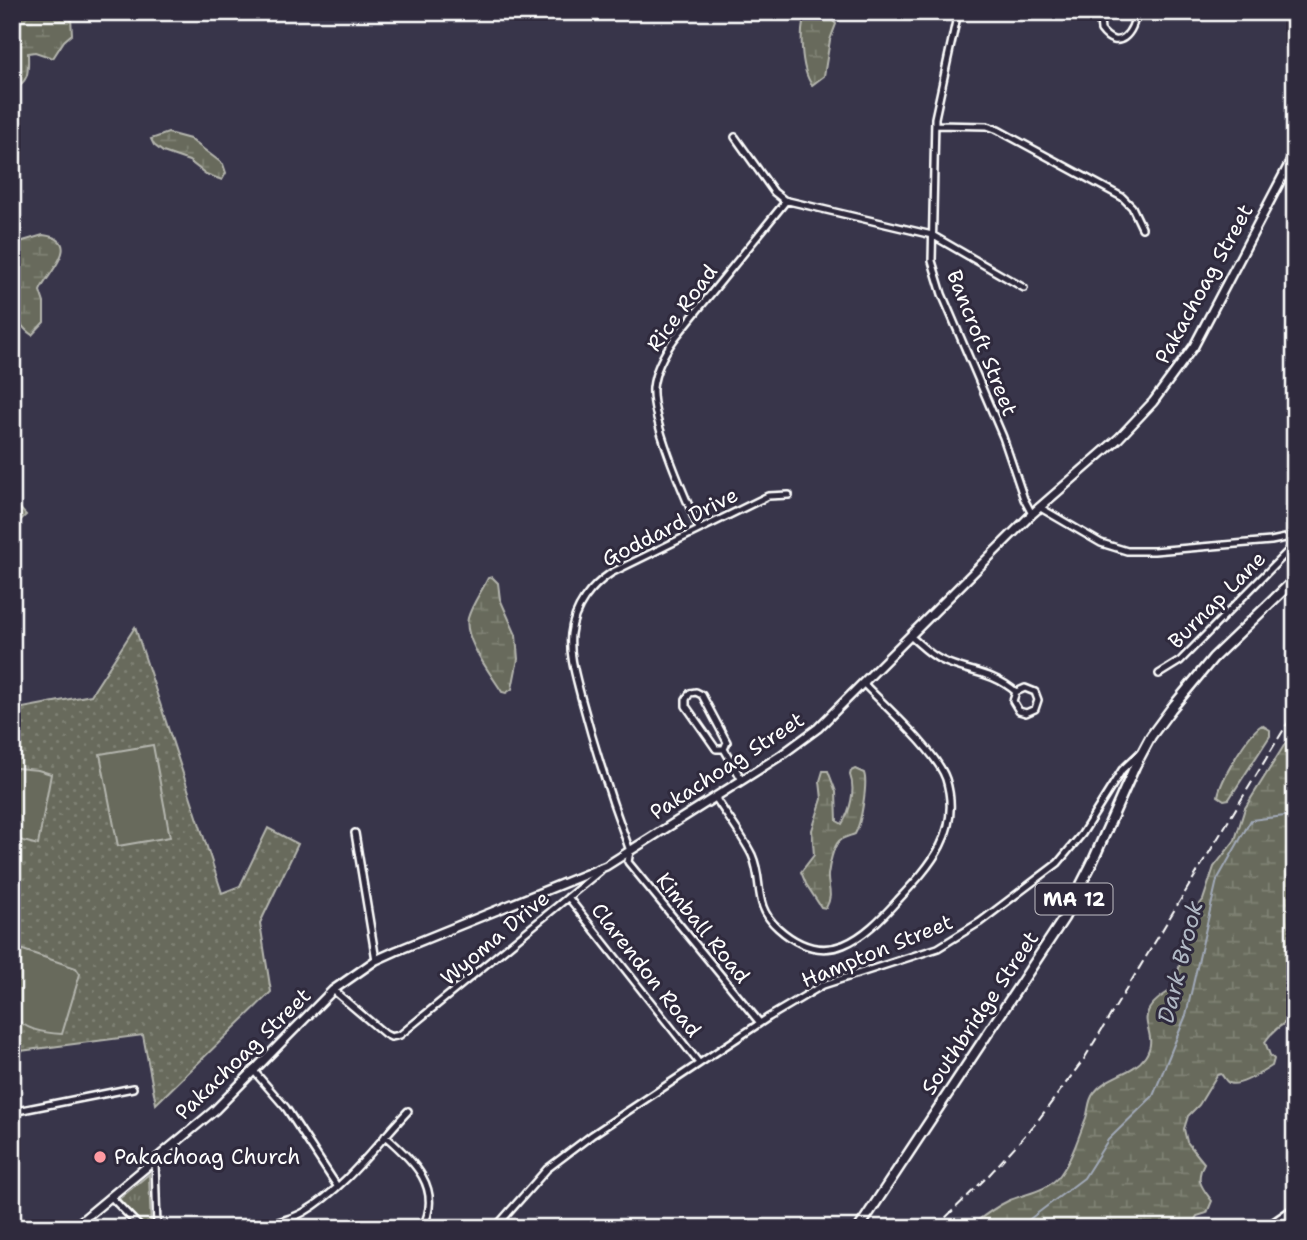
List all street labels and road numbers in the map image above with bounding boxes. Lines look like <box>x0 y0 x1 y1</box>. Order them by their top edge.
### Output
street label: Pakachoag Street <box>1148 199 1260 369</box>
street label: Rice Road <box>640 259 724 357</box>
street label: Bancroft Street <box>940 266 1024 420</box>
street label: Goddard Drive <box>597 481 743 573</box>
street label: Burnap Lane <box>1162 545 1272 655</box>
street label: Pakachoag Street <box>644 706 810 826</box>
street label: Kimball Road <box>650 867 756 989</box>
street label: Wyoma Drive <box>435 884 555 992</box>
road number: MA 12 <box>1036 884 1112 914</box>
street label: Clarendon Road <box>585 897 707 1043</box>
street label: Hampton Street <box>797 908 957 994</box>
street label: Southbridge Street <box>915 926 1045 1100</box>
street label: Pakachoag Street <box>169 982 317 1126</box>

